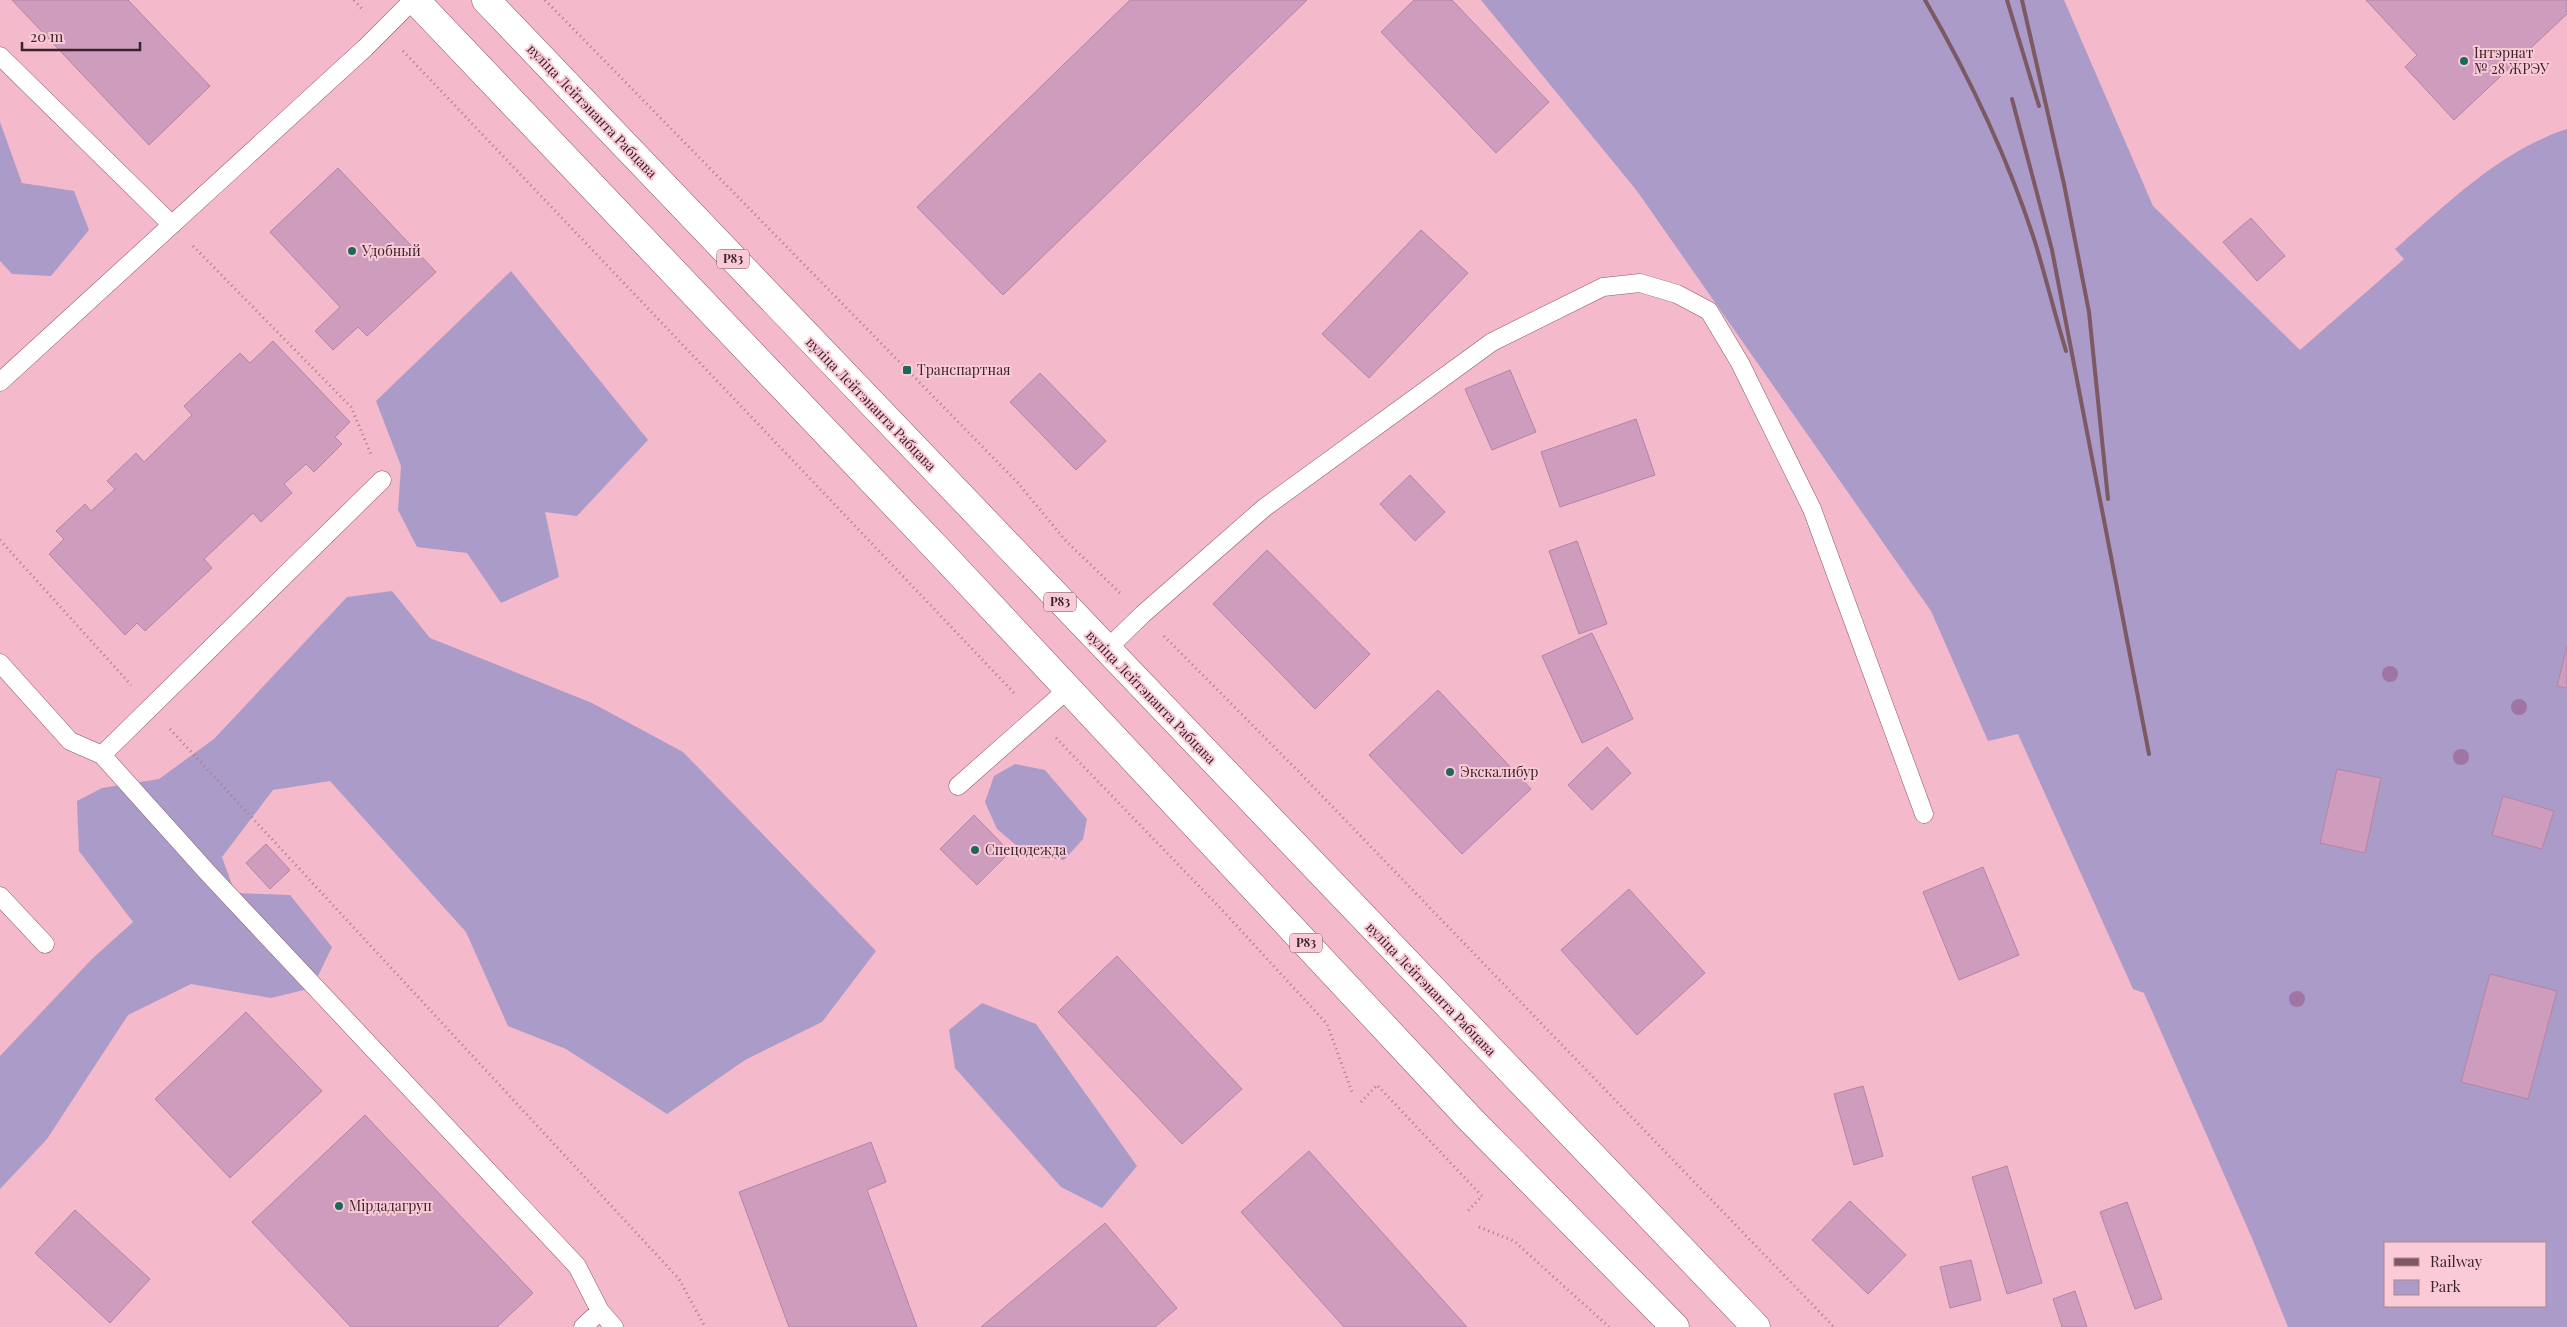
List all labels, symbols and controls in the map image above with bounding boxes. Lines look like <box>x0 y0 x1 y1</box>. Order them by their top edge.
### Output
scale bar <box>22 20 140 52</box>
text: 20 m <box>30 26 64 46</box>
street label: вуліца Лейтэнанта Рабцава <box>523 39 662 182</box>
place label: Інтэрнат № 28 ЖРЭУ <box>2474 43 2550 78</box>
marker: Інтэрнат № 28 ЖРЭУ <box>2458 55 2470 67</box>
place label: Удобный <box>361 241 421 260</box>
marker: Удобный <box>346 245 358 257</box>
road number: Р83 <box>717 250 749 268</box>
street label: вуліца Лейтэнанта Рабцава <box>802 332 941 475</box>
place label: Транспартная <box>917 360 1011 379</box>
marker: Транспартная <box>901 364 913 376</box>
road number: Р83 <box>1044 592 1076 612</box>
street label: вуліца Лейтэнанта Рабцава <box>1082 625 1221 768</box>
place label: Экскалибур <box>1460 762 1538 781</box>
marker: Экскалибур <box>1444 766 1456 778</box>
place label: Спецодежда <box>985 840 1066 859</box>
marker: Спецодежда <box>969 844 981 856</box>
street label: вуліца Лейтэнанта Рабцава <box>1362 917 1501 1060</box>
road number: Р83 <box>1290 934 1322 952</box>
place label: Мірдадагруп <box>349 1196 432 1215</box>
marker: Мірдадагруп <box>333 1200 345 1212</box>
legend <box>2384 1242 2547 1307</box>
text: Railway <box>2430 1251 2483 1271</box>
text: Park <box>2430 1276 2462 1296</box>

